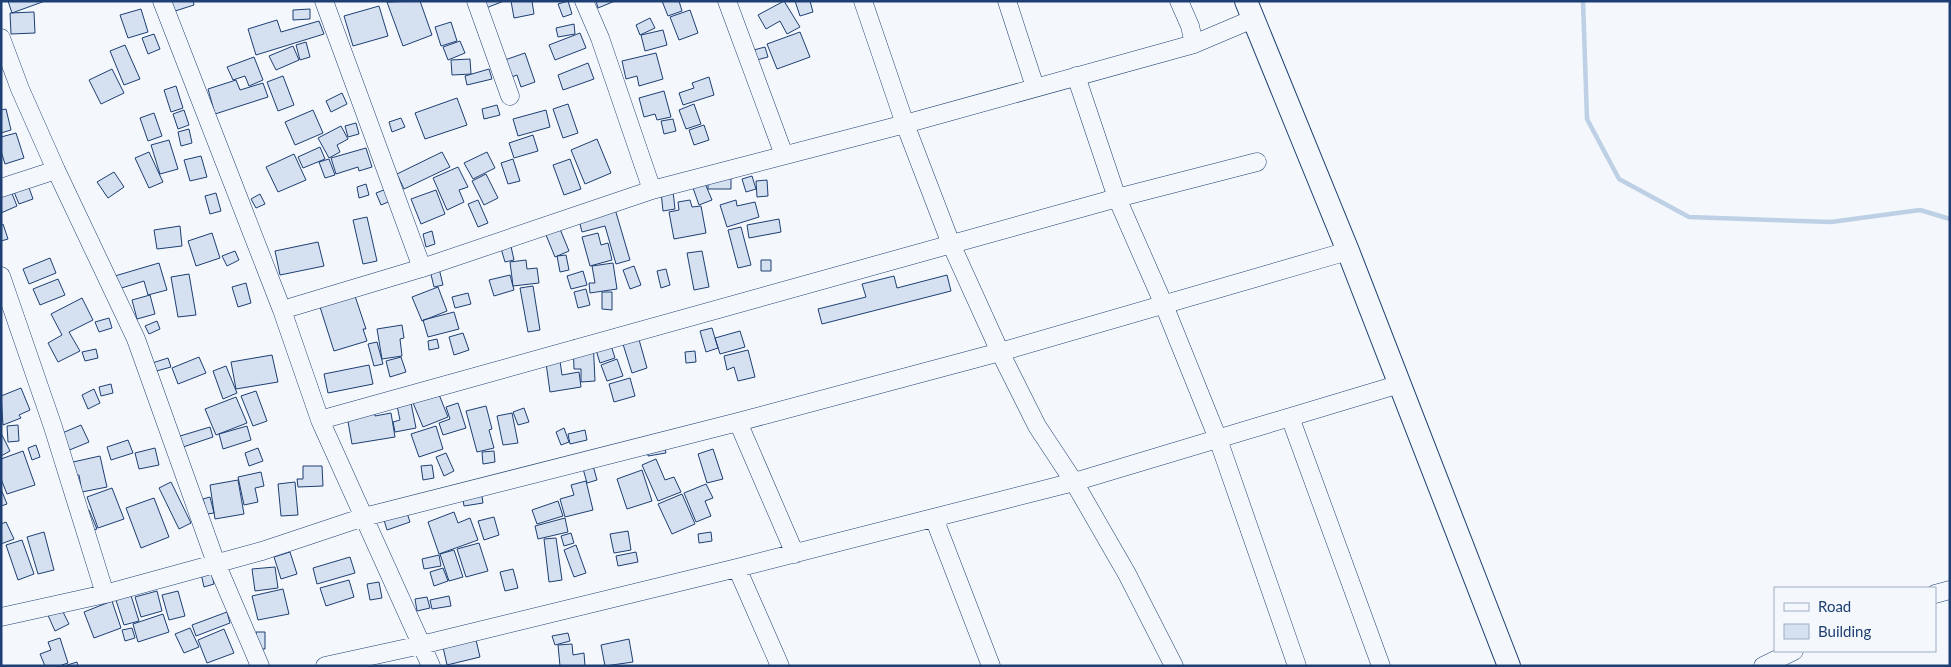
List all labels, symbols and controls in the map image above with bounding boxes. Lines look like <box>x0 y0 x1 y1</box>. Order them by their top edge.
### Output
legend <box>1774 587 1936 652</box>
text: Road <box>1818 597 1851 615</box>
text: Building <box>1818 622 1871 640</box>

